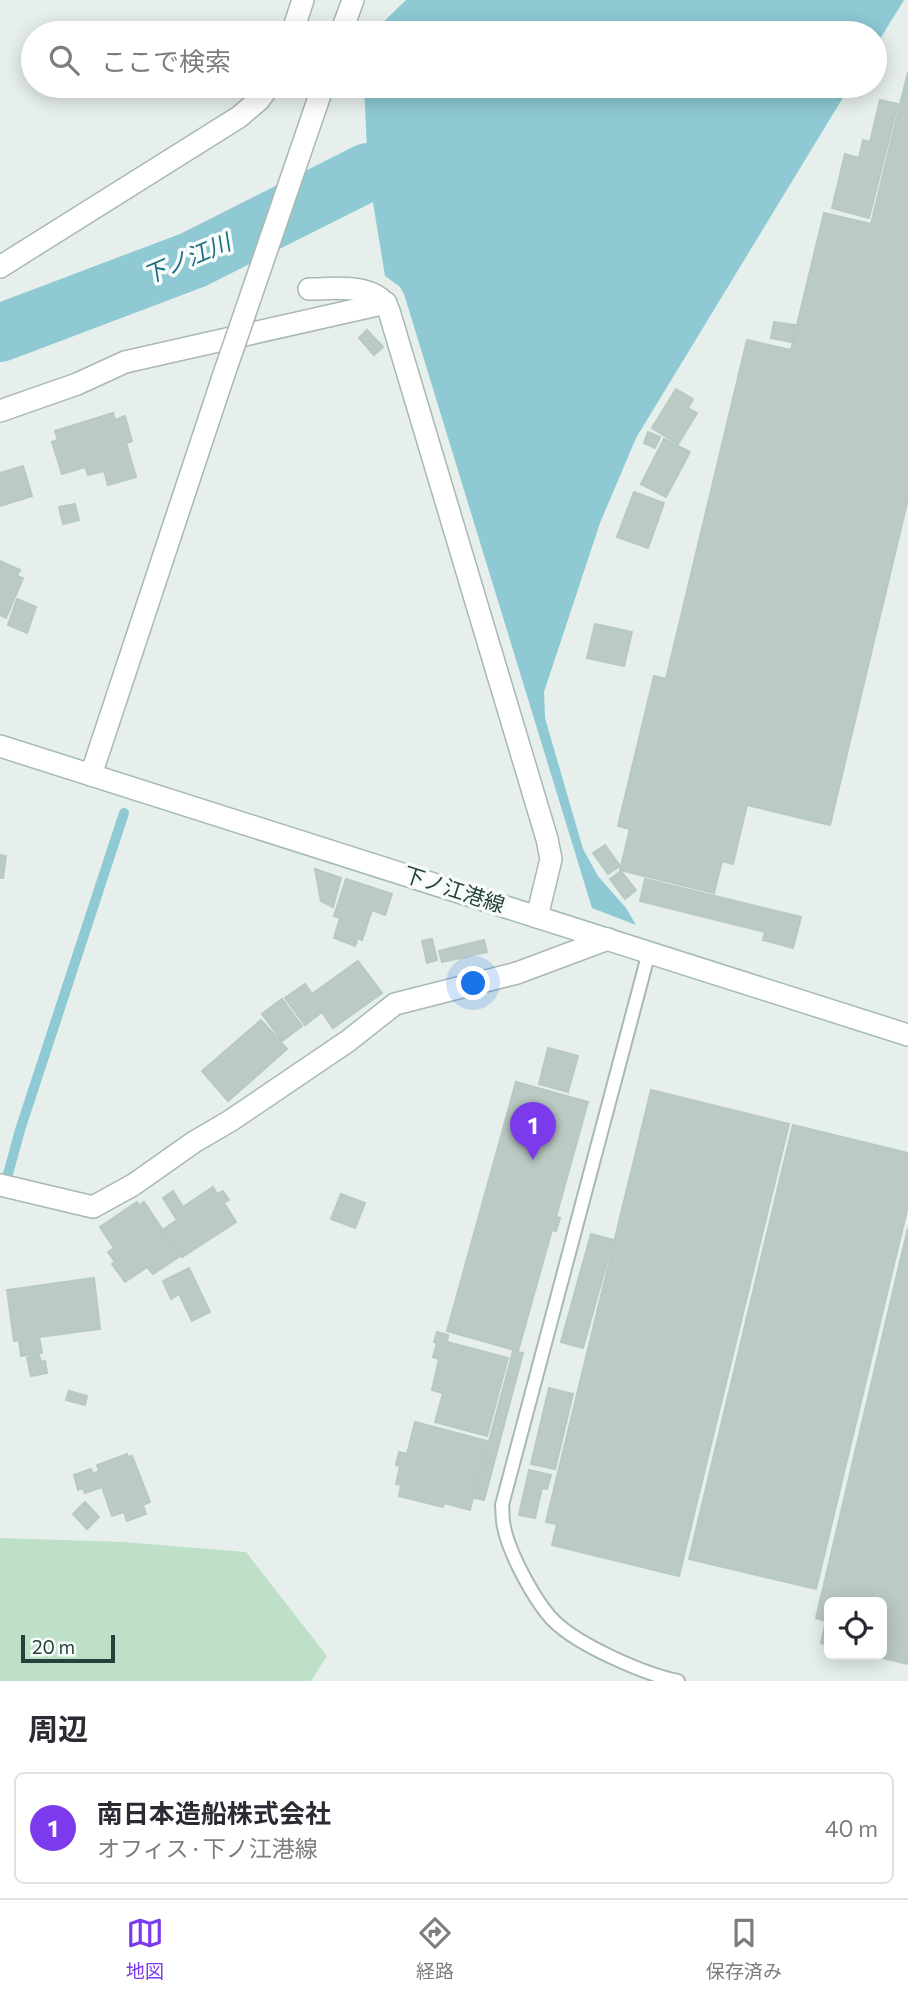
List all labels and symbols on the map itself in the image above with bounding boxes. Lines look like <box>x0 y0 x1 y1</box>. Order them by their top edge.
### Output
water label: 下ノ江川 <box>139 226 237 289</box>
street label: 下ノ江港線 <box>401 860 508 917</box>
your location <box>456 966 490 1000</box>
pin: 1 <box>510 1102 556 1160</box>
scale bar <box>21 1632 116 1664</box>

